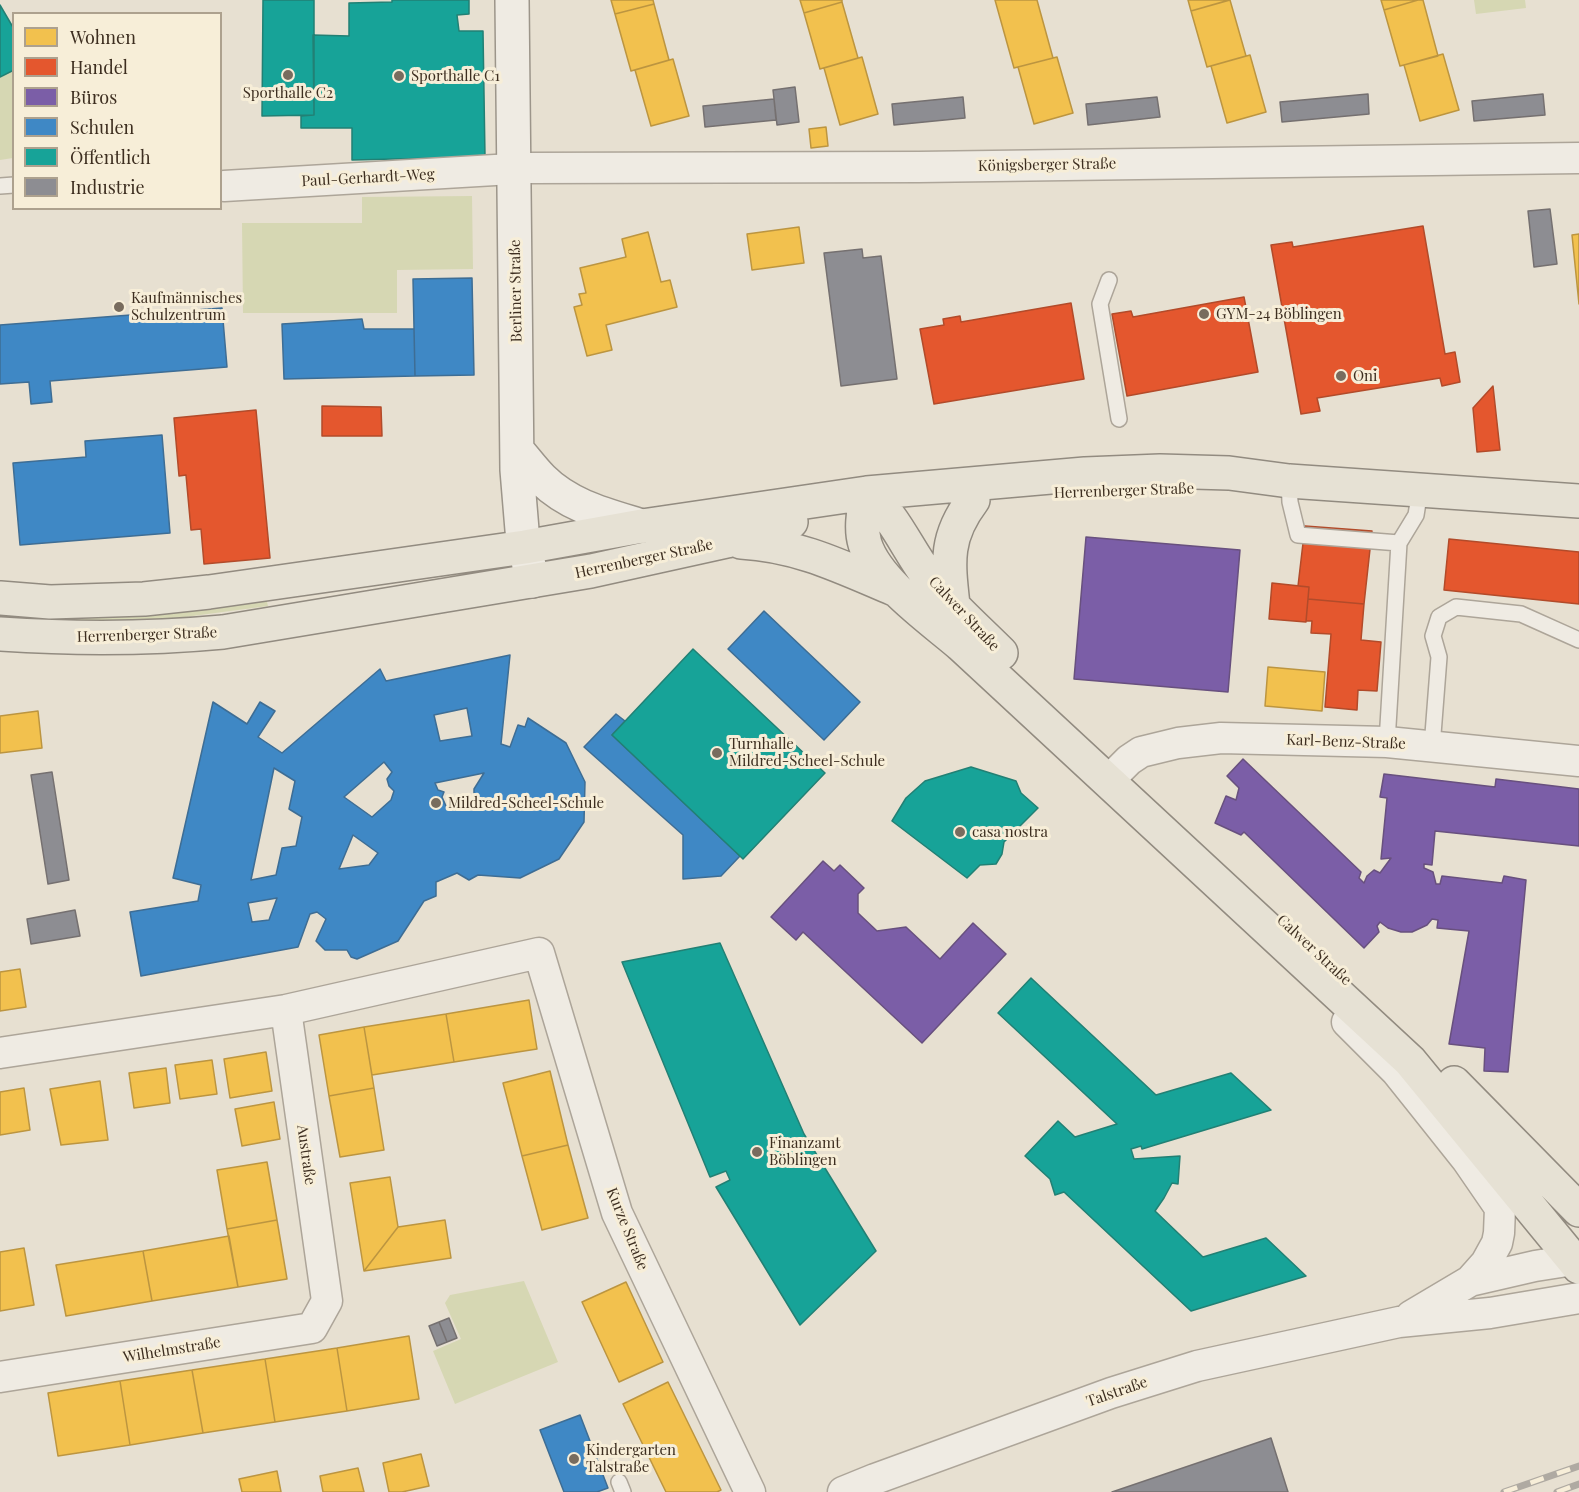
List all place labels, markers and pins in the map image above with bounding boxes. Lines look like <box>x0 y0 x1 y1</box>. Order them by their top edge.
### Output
place label: Sporthalle C1 <box>411 67 500 85</box>
marker: Sporthalle C2 <box>281 68 295 82</box>
marker: Sporthalle C1 <box>392 69 406 83</box>
place label: Sporthalle C2 <box>243 84 333 102</box>
place label: Kaufmännisches Schulzentrum <box>131 289 242 324</box>
marker: Kaufmännisches Schulzentrum <box>112 300 126 314</box>
place label: GYM-24 Böblingen <box>1216 305 1342 323</box>
marker: GYM-24 Böblingen <box>1197 307 1211 321</box>
place label: Oni <box>1353 367 1377 385</box>
marker: Oni <box>1334 369 1348 383</box>
place label: Turnhalle Mildred-Scheel-Schule <box>729 735 885 770</box>
marker: Turnhalle Mildred-Scheel-Schule <box>710 746 724 760</box>
place label: Mildred-Scheel-Schule <box>448 794 604 812</box>
marker: Mildred-Scheel-Schule <box>429 796 443 810</box>
place label: casa nostra <box>972 823 1048 841</box>
marker: casa nostra <box>953 825 967 839</box>
place label: Finanzamt Böblingen <box>769 1134 841 1169</box>
marker: Finanzamt Böblingen <box>750 1145 764 1159</box>
place label: Kindergarten Talstraße <box>586 1441 676 1476</box>
marker: Kindergarten Talstraße <box>567 1452 581 1466</box>

